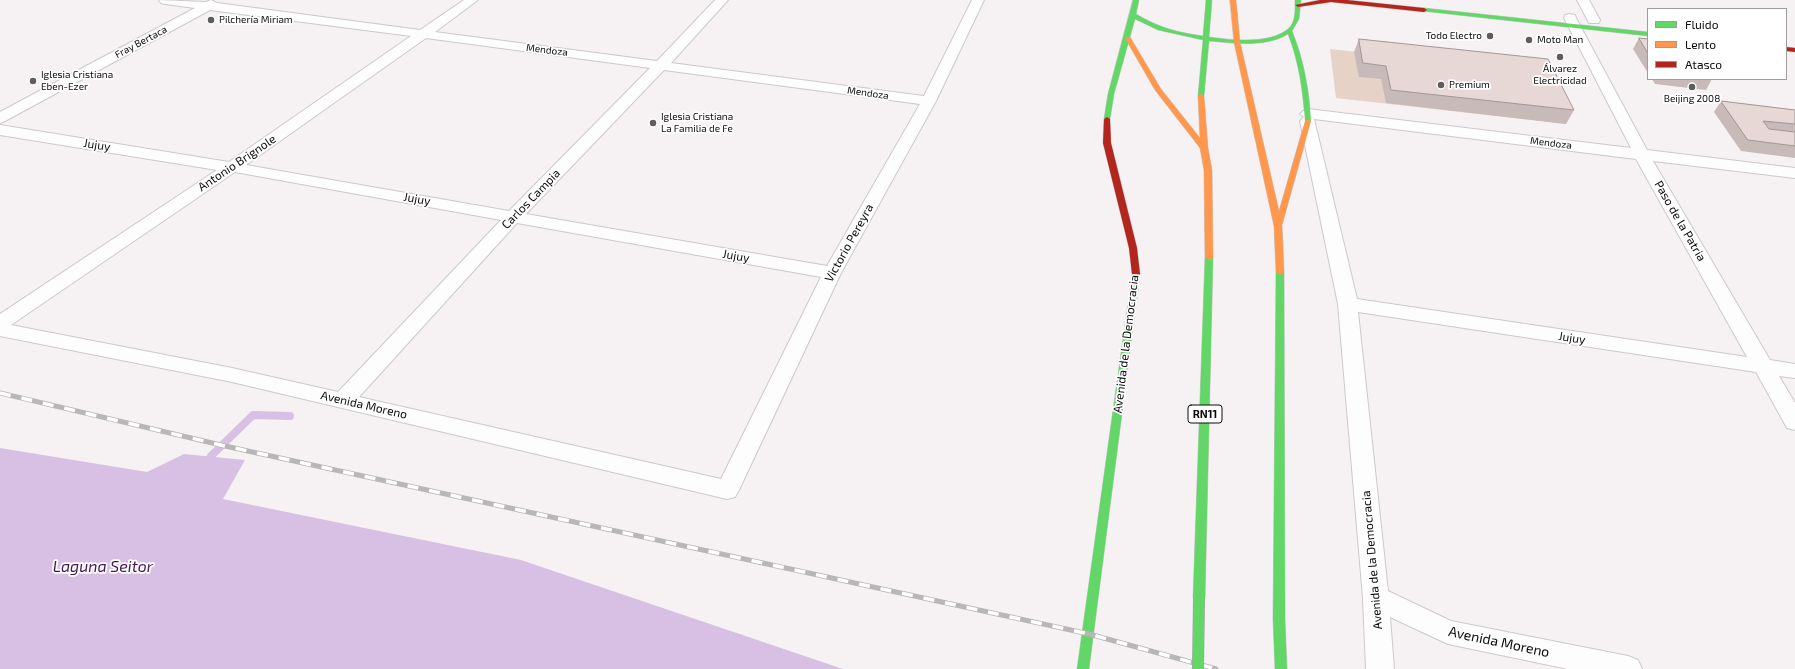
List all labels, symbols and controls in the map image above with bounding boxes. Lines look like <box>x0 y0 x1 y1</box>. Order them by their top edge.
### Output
legend <box>1647 8 1787 80</box>
place label: Pilchería Miriam <box>219 14 293 26</box>
marker: Pilchería Miriam <box>206 15 216 25</box>
text: Fluido <box>1685 17 1719 31</box>
street label: Fray Bertaca <box>113 23 169 61</box>
place label: Todo Electro <box>1426 30 1482 42</box>
marker: Todo Electro <box>1485 31 1495 41</box>
place label: Moto Man <box>1537 34 1583 46</box>
marker: Moto Man <box>1524 35 1534 45</box>
text: Lento <box>1685 37 1716 51</box>
street label: Mendoza <box>525 41 569 59</box>
marker: Álvarez Electricidad <box>1555 52 1565 62</box>
text: Atasco <box>1685 57 1722 71</box>
place label: Álvarez Electricidad <box>1533 63 1587 86</box>
place label: Iglesia Cristiana Eben-Ezer <box>41 69 113 92</box>
marker: Iglesia Cristiana Eben-Ezer <box>28 76 38 86</box>
place label: Premium <box>1449 79 1490 91</box>
marker: Premium <box>1436 80 1446 90</box>
marker: Beijing 2008 <box>1687 82 1697 92</box>
street label: Mendoza <box>846 84 890 102</box>
place label: Beijing 2008 <box>1664 93 1720 105</box>
place label: Iglesia Cristiana La Familia de Fe <box>661 111 733 134</box>
marker: Iglesia Cristiana La Familia de Fe <box>648 118 658 128</box>
street label: Antonio Brignole <box>195 132 279 194</box>
street label: Mendoza <box>1529 134 1573 152</box>
street label: Jujuy <box>82 136 112 154</box>
street label: Carlos Campia <box>499 166 563 232</box>
street label: Paso de la Patria <box>1651 178 1709 264</box>
street label: Jujuy <box>402 190 432 208</box>
street label: Victorio Pereyra <box>822 201 876 285</box>
street label: Jujuy <box>721 247 751 265</box>
street label: Avenida de la Democracia <box>1110 274 1142 414</box>
street label: Jujuy <box>1557 329 1587 347</box>
street label: Avenida Moreno <box>319 388 409 422</box>
road number: RN11 <box>1188 405 1222 423</box>
street label: Avenida de la Democracia <box>1359 490 1385 630</box>
water label: Laguna Seitor <box>53 557 153 577</box>
street label: Avenida Moreno <box>1447 623 1551 661</box>

